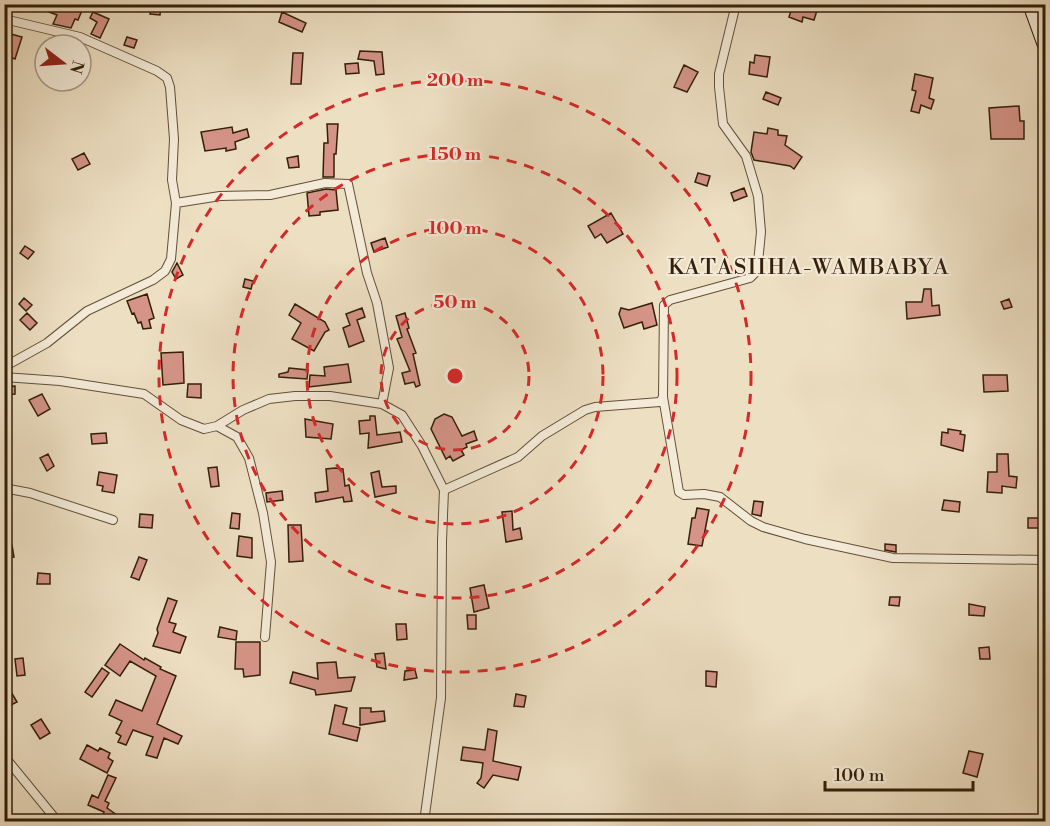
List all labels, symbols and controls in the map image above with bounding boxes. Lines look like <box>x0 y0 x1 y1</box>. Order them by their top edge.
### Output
north arrow <box>33 33 93 93</box>
text: N <box>65 58 88 76</box>
text: 200 m <box>427 69 484 92</box>
text: 150 m <box>429 143 482 166</box>
text: 100 m <box>428 217 482 240</box>
district label: KATASIIHA-WAMBABYA <box>668 254 950 281</box>
text: 50 m <box>433 291 477 314</box>
centre of rings <box>445 366 465 386</box>
scale bar <box>825 754 974 792</box>
text: 100 m <box>834 764 885 787</box>

